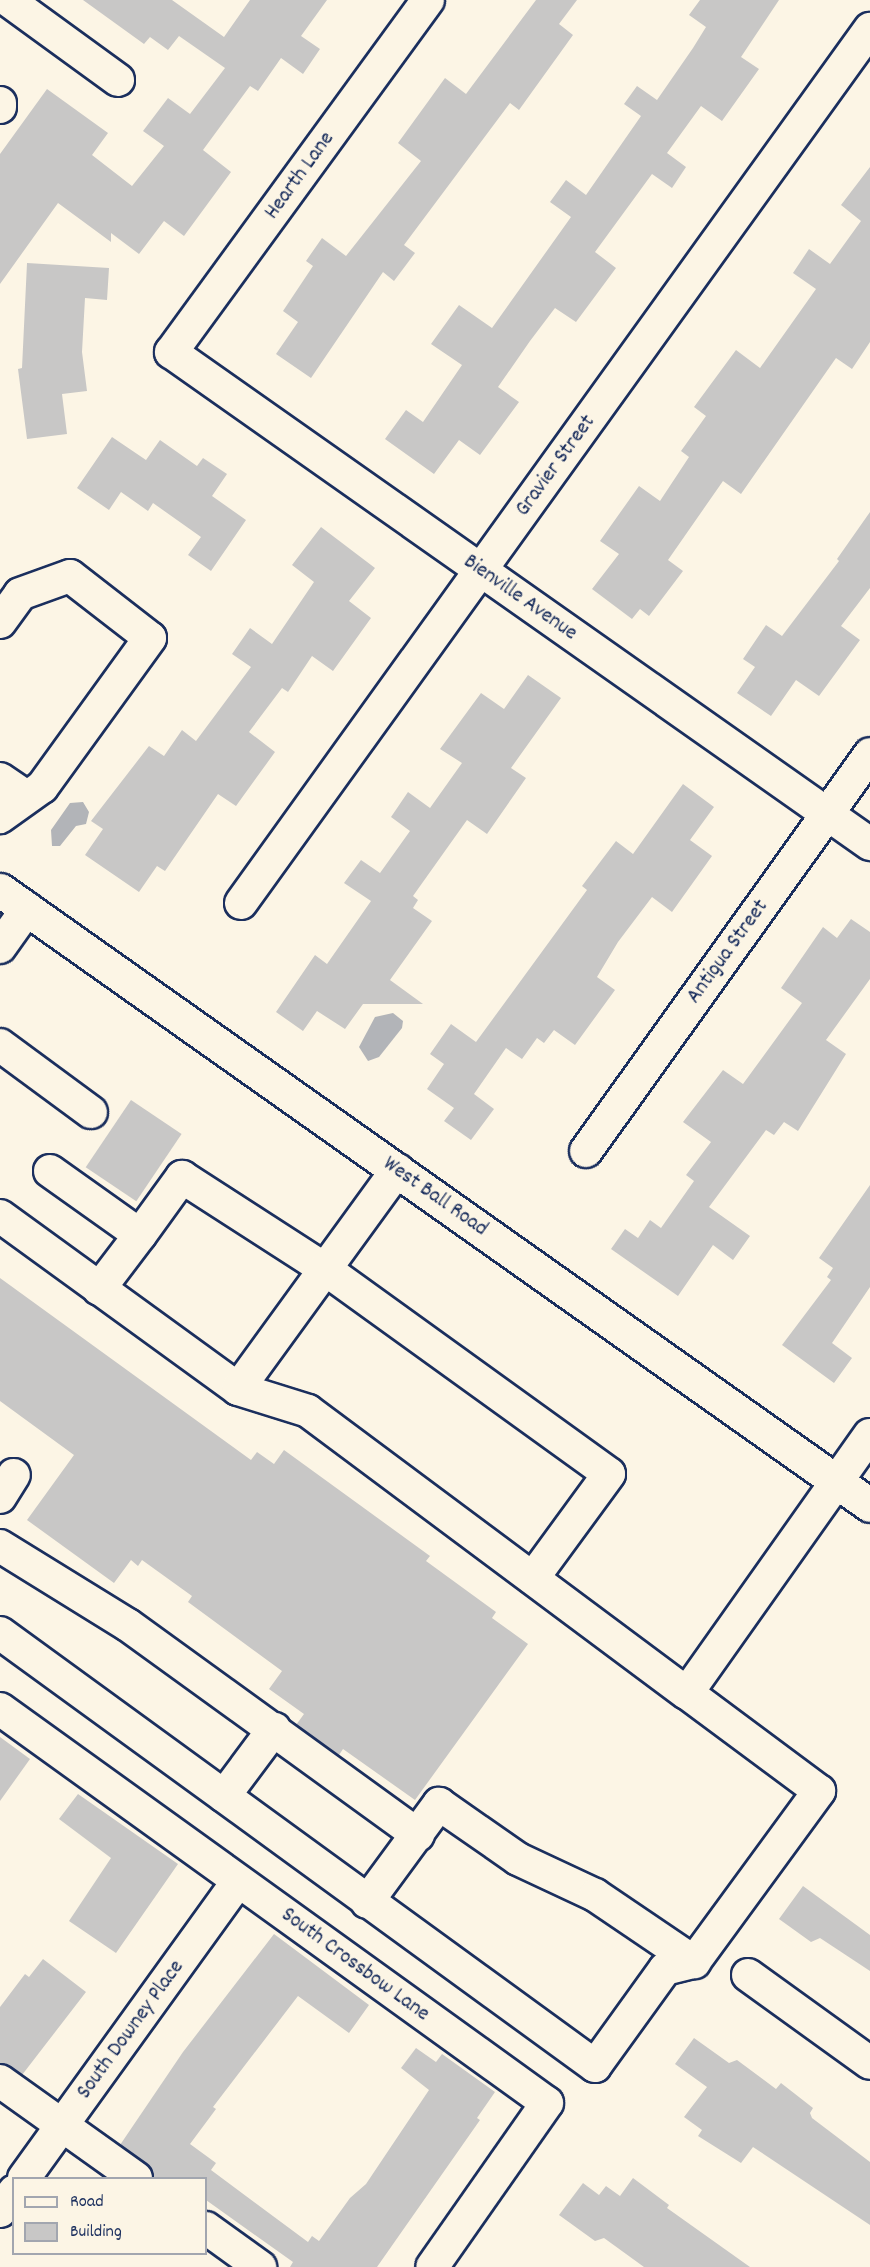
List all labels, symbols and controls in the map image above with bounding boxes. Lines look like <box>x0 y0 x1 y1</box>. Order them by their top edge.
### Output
street label: Hearth Lane <box>259 127 341 225</box>
street label: Gravier Street <box>510 410 602 522</box>
street label: Bienville Avenue <box>458 549 582 647</box>
street label: Antigua Street <box>681 895 775 1009</box>
street label: West Ball Road <box>377 1151 493 1243</box>
street label: South Crossbow Lane <box>276 1902 434 2028</box>
street label: South Downey Place <box>72 1955 190 2105</box>
legend <box>12 2177 207 2255</box>
text: Road <box>70 2190 104 2215</box>
text: Building <box>70 2220 122 2245</box>

